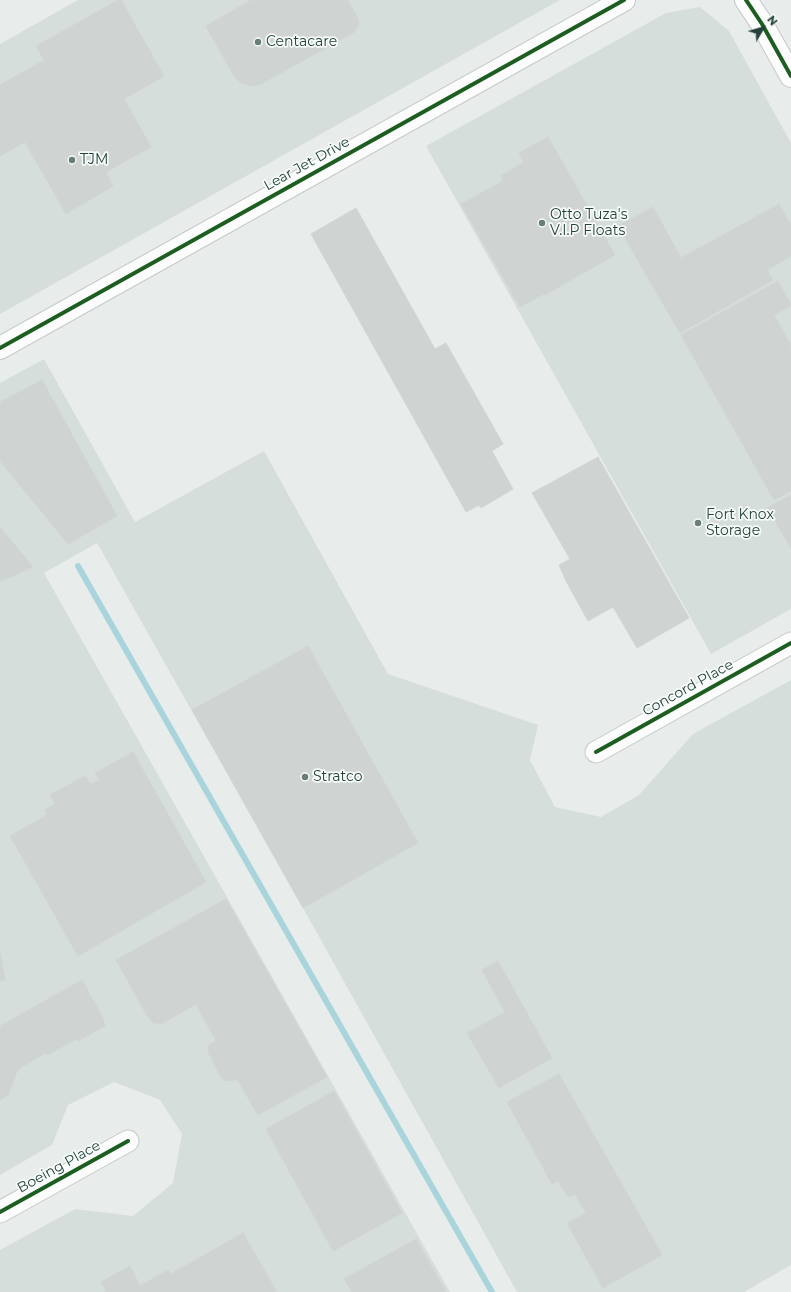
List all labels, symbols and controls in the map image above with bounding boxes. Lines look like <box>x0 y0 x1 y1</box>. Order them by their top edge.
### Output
north arrow <box>743 8 783 48</box>
text: N <box>764 13 781 28</box>
place label: Centacare <box>266 34 337 50</box>
marker: Centacare <box>253 37 263 47</box>
street label: Lear Jet Drive <box>261 134 353 194</box>
place label: TJM <box>80 152 108 168</box>
marker: TJM <box>67 155 77 165</box>
place label: Otto Tuza's V.I.P Floats <box>550 207 627 240</box>
marker: Otto Tuza's V.I.P Floats <box>537 218 547 228</box>
place label: Fort Knox Storage <box>706 507 774 540</box>
marker: Fort Knox Storage <box>693 518 703 528</box>
street label: Concord Place <box>640 656 736 720</box>
place label: Stratco <box>313 769 363 785</box>
marker: Stratco <box>300 772 310 782</box>
street label: Boeing Place <box>14 1137 104 1197</box>

